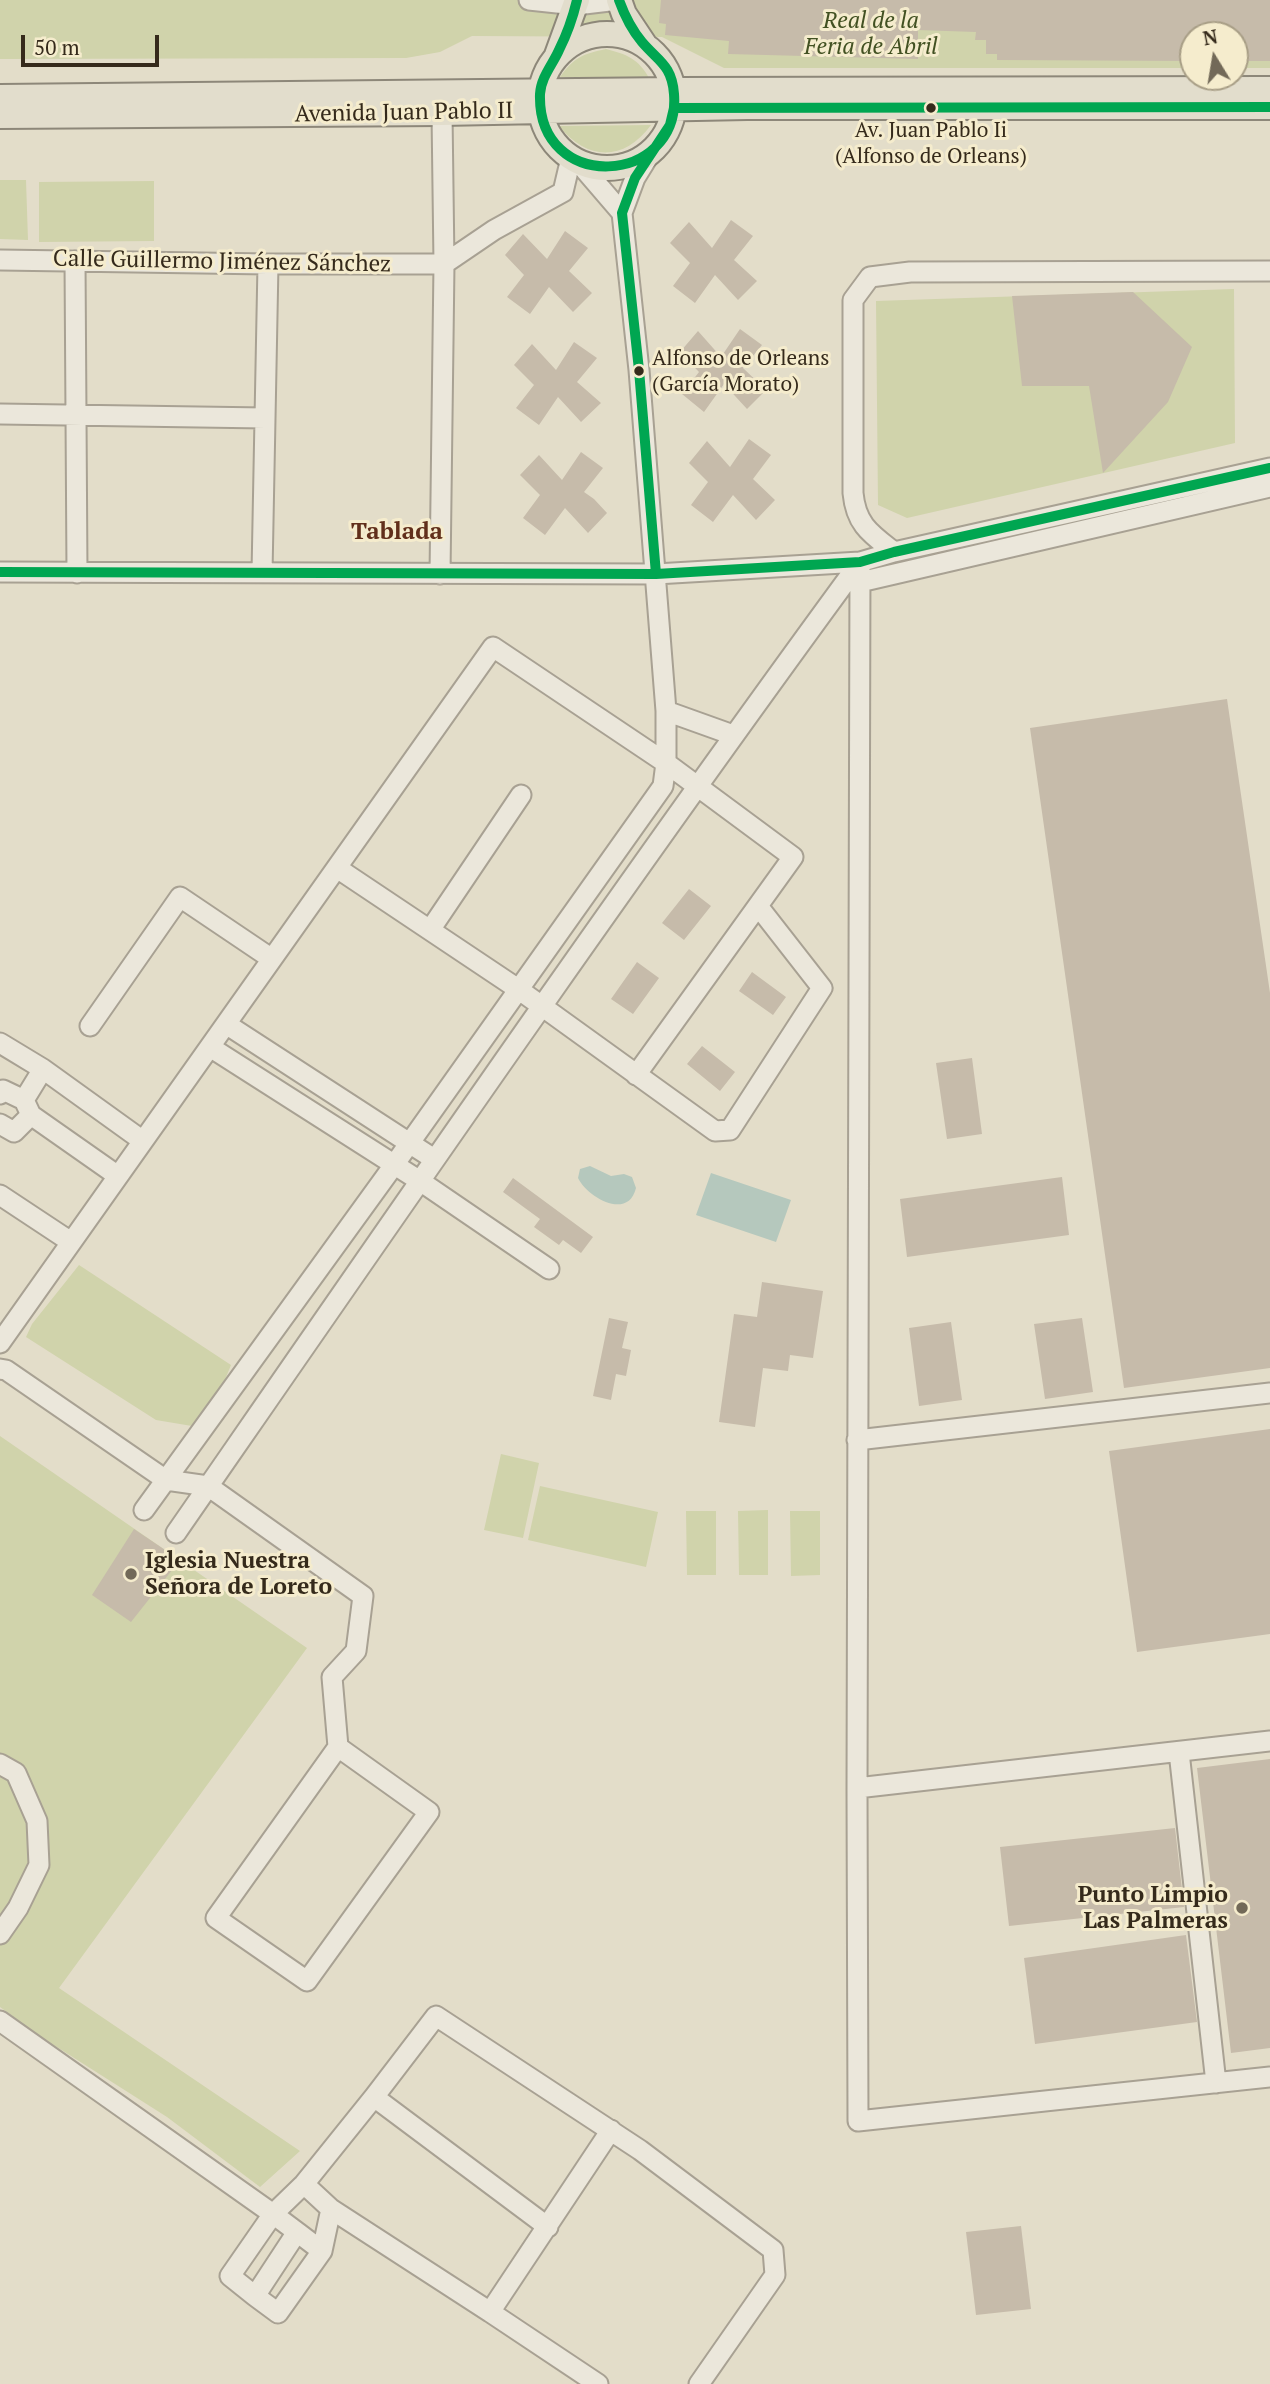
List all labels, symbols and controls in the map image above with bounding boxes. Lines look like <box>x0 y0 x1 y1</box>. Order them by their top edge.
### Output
park label: Real de la Feria de Abril <box>804 7 938 61</box>
scale bar <box>24 21 163 65</box>
north arrow <box>1179 21 1249 91</box>
text: N <box>1201 23 1220 51</box>
text: 50 m <box>34 33 80 61</box>
street label: Avenida Juan Pablo II <box>294 97 514 129</box>
marker: Av. Juan Pablo Ii (Alfonso de Orleans) <box>924 101 938 115</box>
place label: Av. Juan Pablo Ii (Alfonso de Orleans) <box>835 118 1027 168</box>
street label: Calle Guillermo Jiménez Sánchez <box>53 245 391 279</box>
place label: Alfonso de Orleans (García Morato) <box>652 346 829 396</box>
marker: Alfonso de Orleans (García Morato) <box>632 364 646 378</box>
district label: Tablada <box>351 518 443 546</box>
place label: Iglesia Nuestra Señora de Loreto <box>145 1547 332 1601</box>
marker: Iglesia Nuestra Señora de Loreto <box>123 1566 139 1582</box>
place label: Punto Limpio Las Palmeras <box>1078 1881 1228 1935</box>
marker: Punto Limpio Las Palmeras <box>1234 1900 1250 1916</box>

